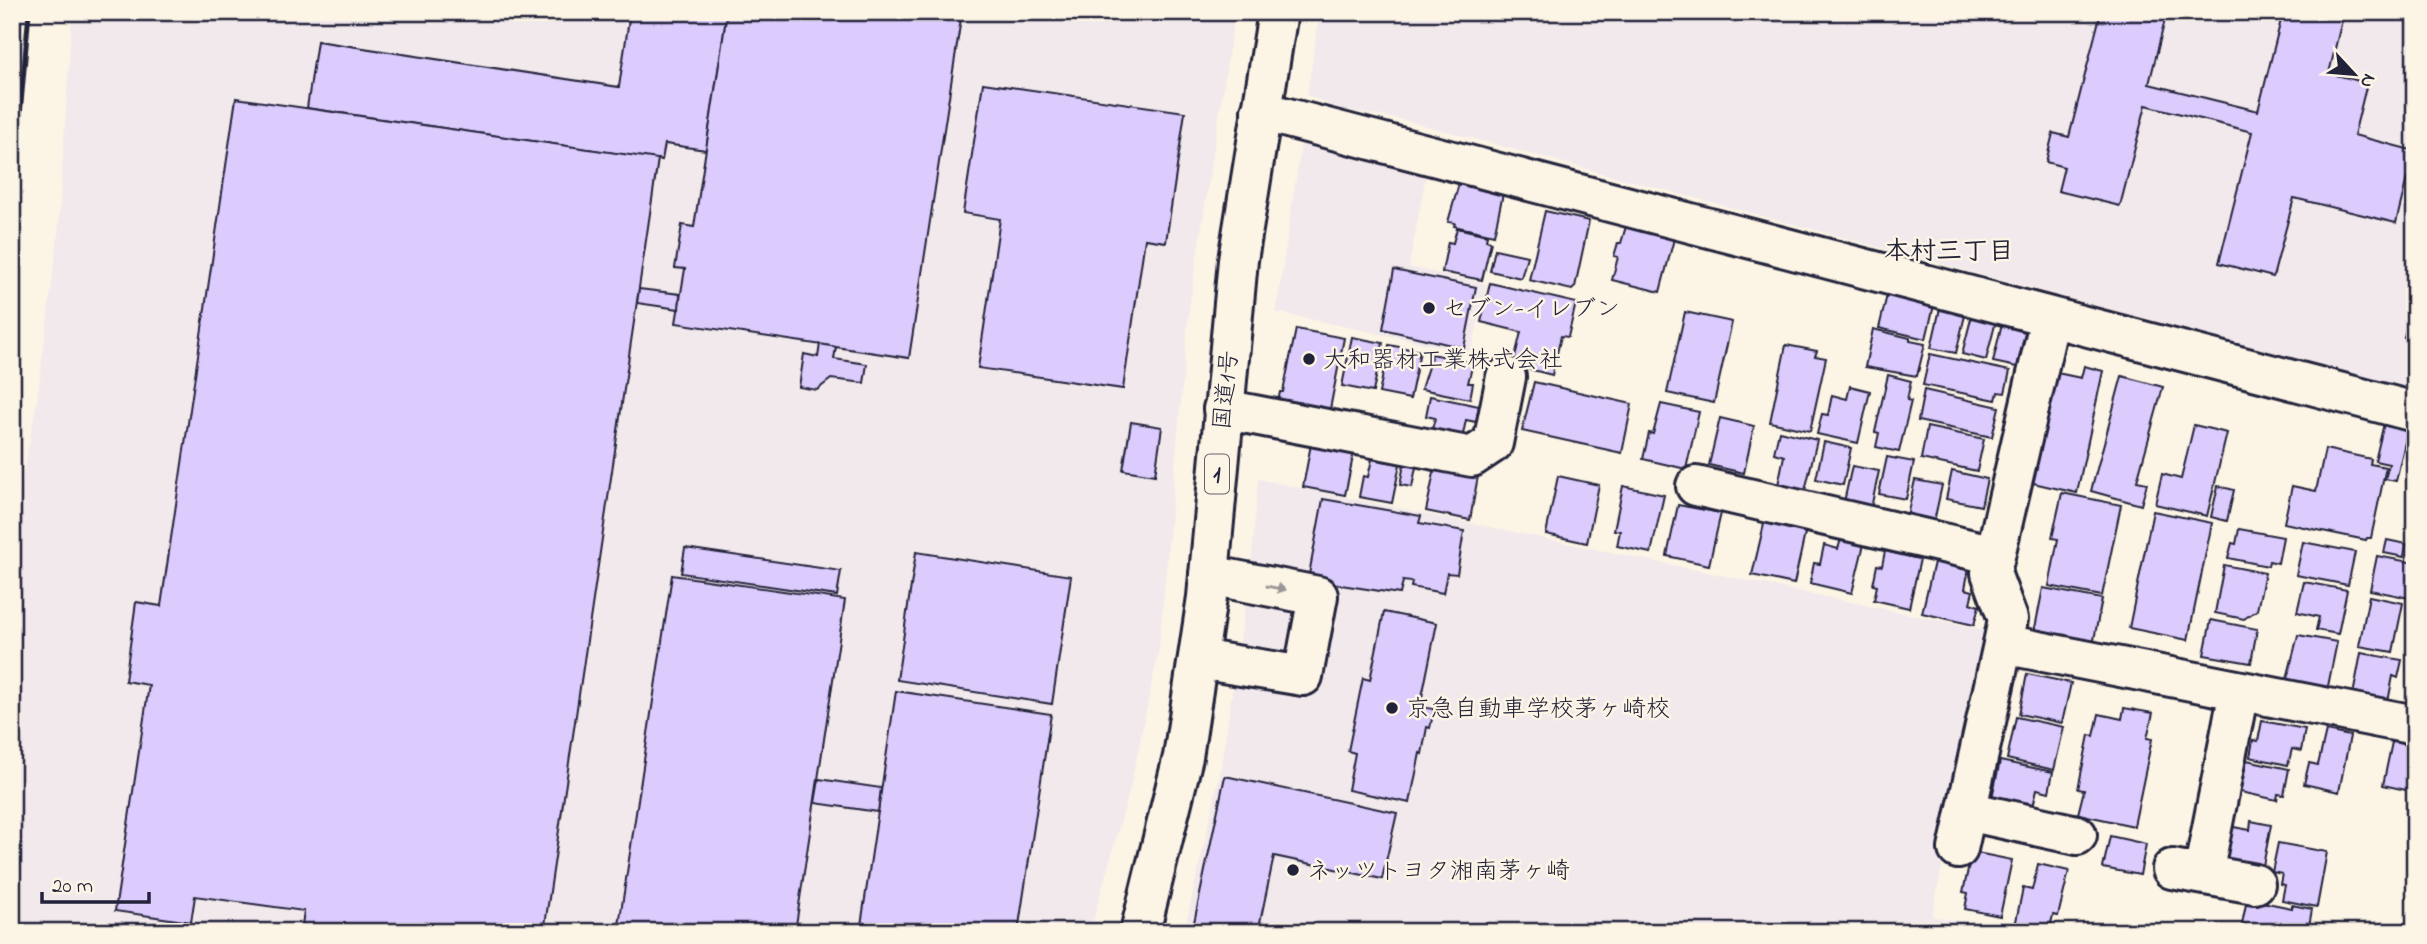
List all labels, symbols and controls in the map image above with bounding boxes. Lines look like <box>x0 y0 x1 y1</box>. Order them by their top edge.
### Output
north arrow <box>2318 38 2388 108</box>
text: N <box>2352 69 2382 92</box>
district label: 本村三丁目 <box>1884 234 2014 272</box>
place label: セブン-イレブン <box>1443 293 1620 328</box>
marker: セブン-イレブン <box>1421 300 1437 316</box>
place label: 大和器材工業株式会社 <box>1323 344 1563 379</box>
street label: 国道1号 <box>1206 349 1249 432</box>
marker: 大和器材工業株式会社 <box>1301 351 1317 367</box>
road number: 1 <box>1205 454 1229 494</box>
one-way arrow <box>1265 583 1287 594</box>
place label: 京急自動車学校茅ヶ崎校 <box>1406 693 1670 728</box>
marker: 京急自動車学校茅ヶ崎校 <box>1384 700 1400 716</box>
place label: ネッツトヨタ湘南茅ヶ崎 <box>1307 855 1570 890</box>
scale bar <box>42 860 149 904</box>
marker: ネッツトヨタ湘南茅ヶ崎 <box>1285 862 1301 878</box>
text: 20 m <box>52 872 93 902</box>

